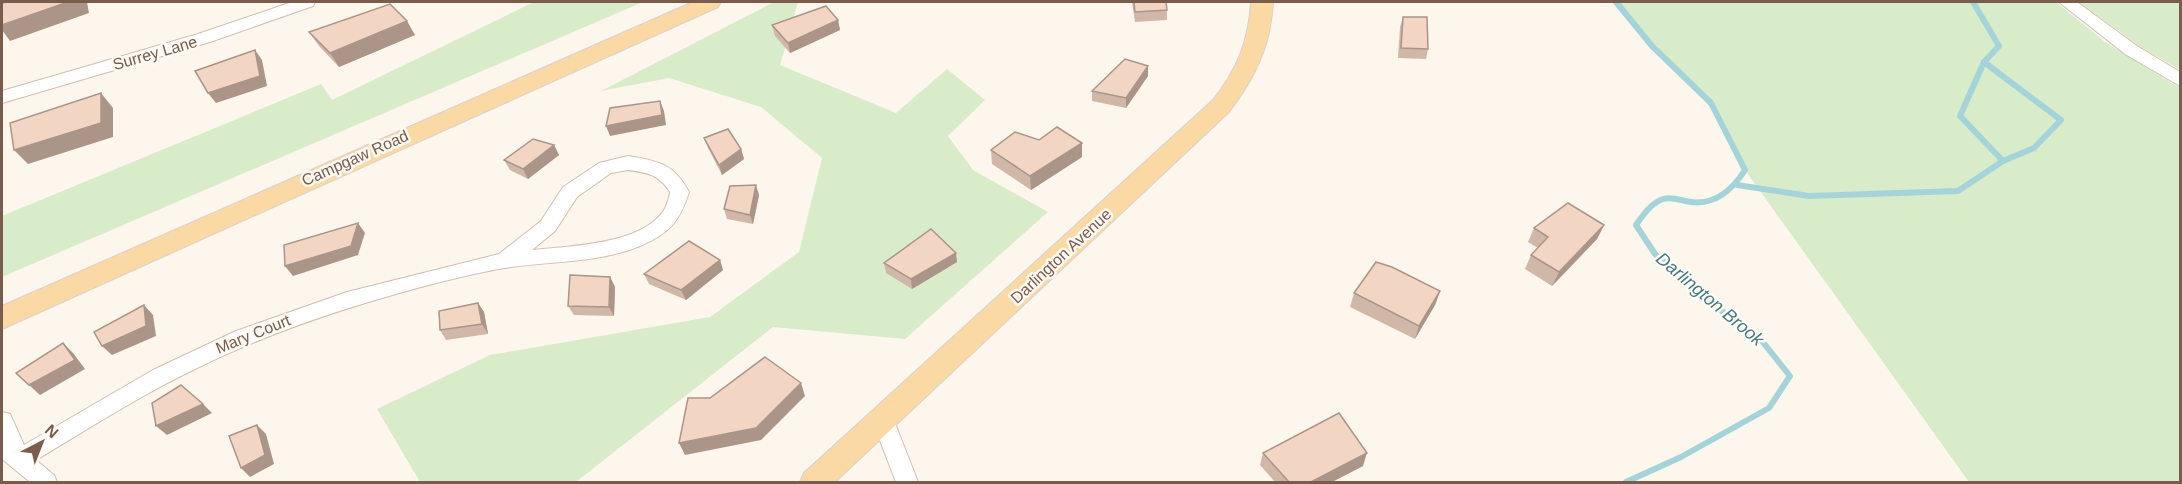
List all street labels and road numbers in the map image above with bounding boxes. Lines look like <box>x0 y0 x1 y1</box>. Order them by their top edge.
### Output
street label: Surrey Lane <box>111 33 199 73</box>
street label: Campgaw Road <box>299 127 411 189</box>
street label: Darlington Avenue <box>1007 205 1115 307</box>
street label: Mary Court <box>213 311 293 357</box>

